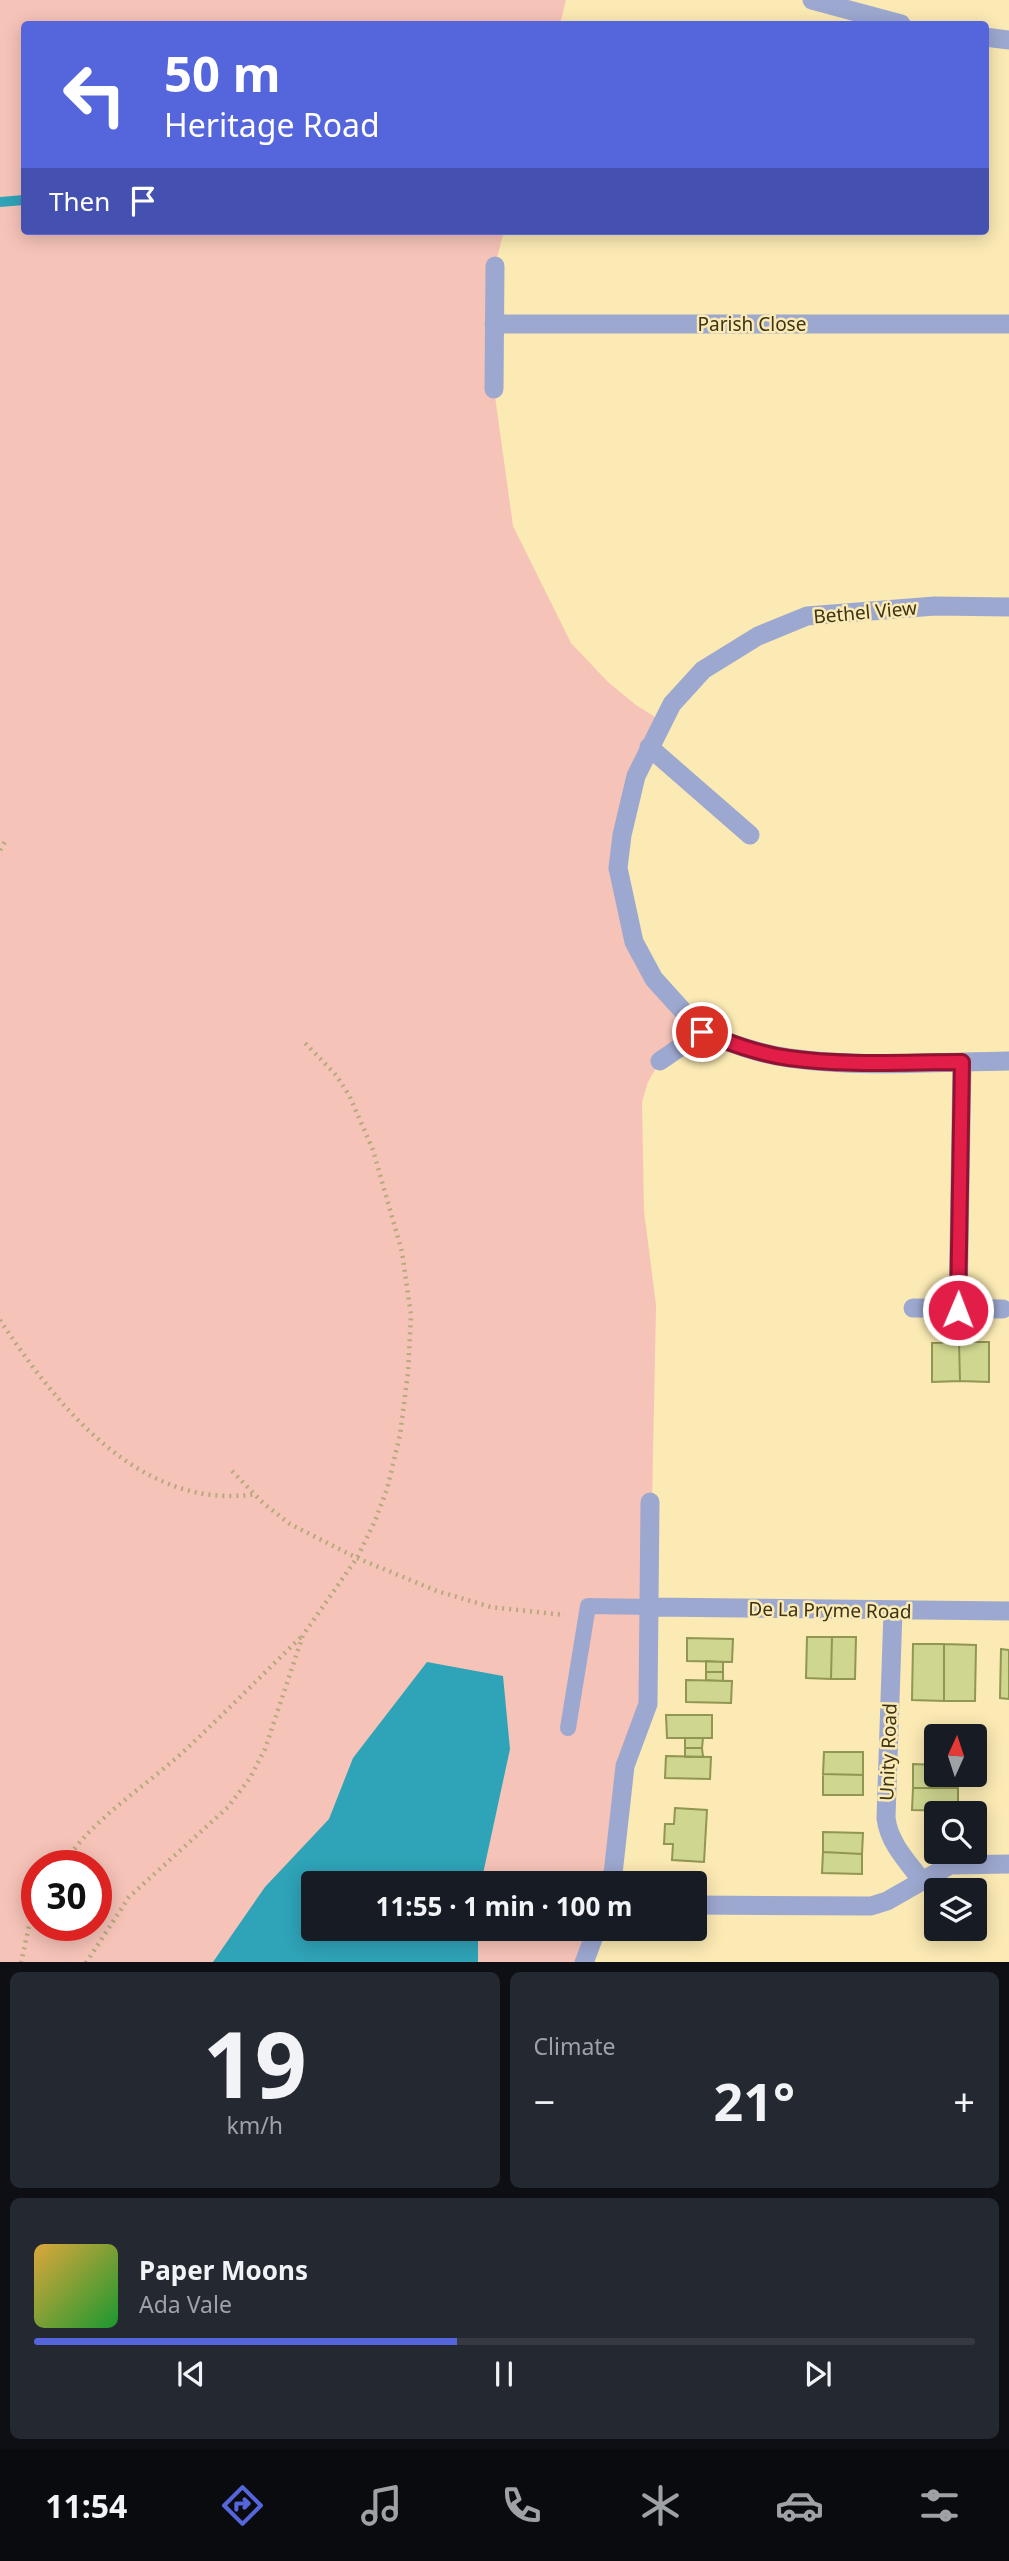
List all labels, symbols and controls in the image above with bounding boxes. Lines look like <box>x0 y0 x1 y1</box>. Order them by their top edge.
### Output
text: 50 m <box>164 40 281 106</box>
icon: left <box>49 49 140 140</box>
text: Heritage Road <box>164 103 380 146</box>
icon: arrive <box>124 182 162 220</box>
text: Then <box>49 183 110 219</box>
street label: Parish Close <box>698 311 806 337</box>
street label: Bethel View <box>812 595 918 629</box>
pin <box>672 1002 732 1062</box>
icon: arrive <box>683 1013 721 1051</box>
position arrow <box>921 1273 995 1347</box>
street label: De La Pryme Road <box>748 1596 912 1624</box>
street label: Unity Road <box>873 1703 903 1801</box>
north arrow <box>924 1724 987 1787</box>
map controls <box>924 1724 987 1941</box>
button: search <box>924 1801 987 1864</box>
speed limit sign: 30 <box>21 1850 112 1941</box>
button: layers <box>924 1878 987 1941</box>
text: 11:55 · 1 min · 100 m <box>376 1888 632 1924</box>
text: 19 <box>203 2001 307 2125</box>
text: Climate <box>534 2030 616 2062</box>
text: 21° <box>713 2065 795 2136</box>
text: − <box>534 2075 555 2127</box>
text: + <box>953 2075 975 2127</box>
text: km/h <box>226 2109 283 2141</box>
text: Paper Moons <box>139 2252 308 2288</box>
text: Ada Vale <box>139 2288 232 2320</box>
icon: previous <box>172 2355 210 2393</box>
icon: pause <box>485 2355 523 2393</box>
icon: next <box>799 2355 837 2393</box>
icon: directions <box>218 2481 267 2530</box>
icon: music <box>357 2481 406 2530</box>
icon: phone <box>497 2481 546 2530</box>
icon: climate <box>636 2481 685 2530</box>
icon: car <box>775 2481 824 2530</box>
icon: filters <box>915 2481 964 2530</box>
text: 11:54 <box>45 2484 127 2527</box>

